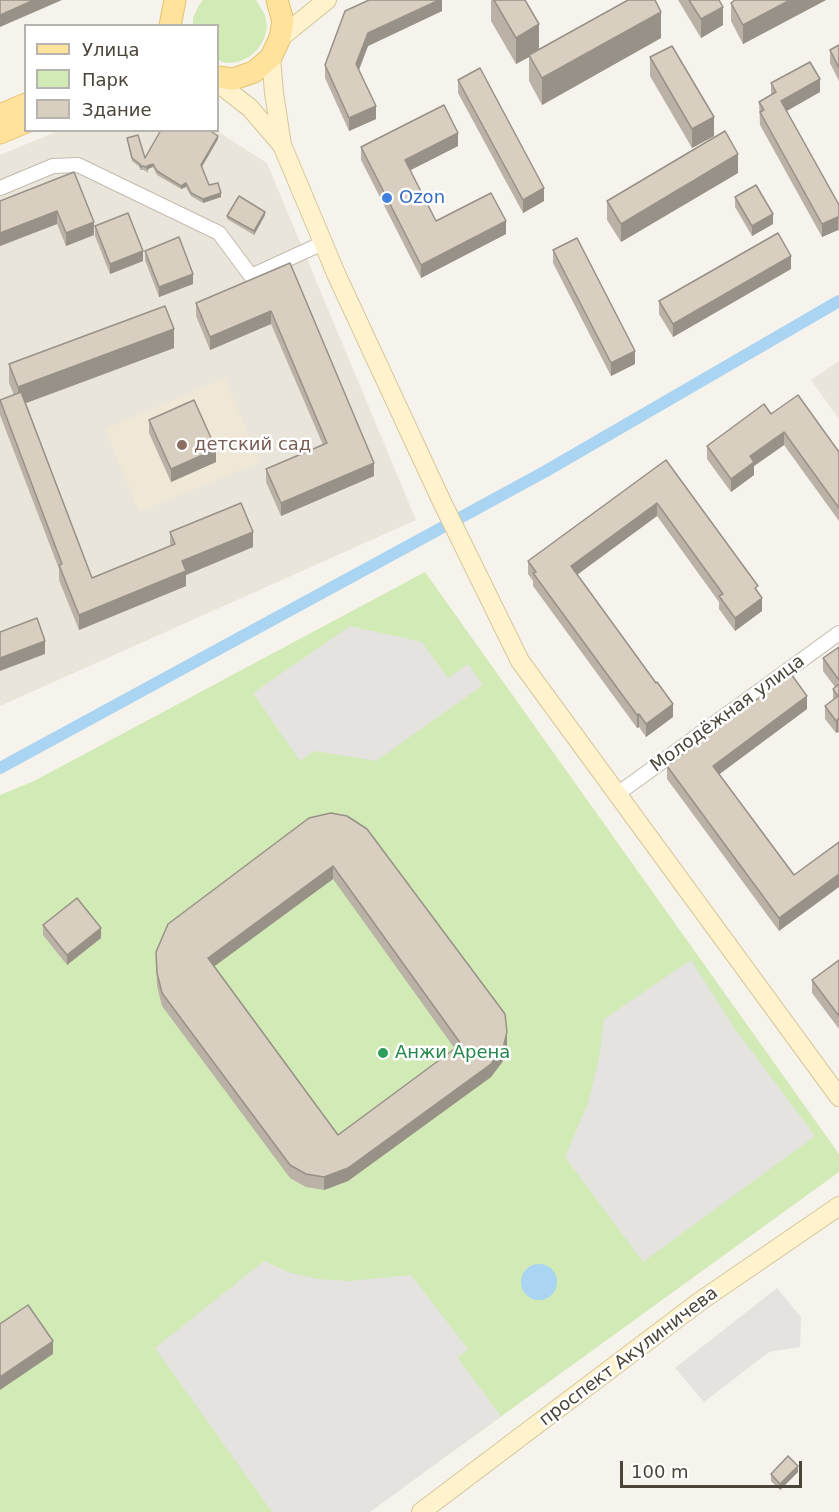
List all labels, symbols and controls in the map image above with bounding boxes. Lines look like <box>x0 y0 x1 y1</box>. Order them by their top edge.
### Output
legend <box>24 24 219 132</box>
text: Улица <box>82 39 139 60</box>
text: Парк <box>82 69 129 90</box>
text: Здание <box>82 99 152 120</box>
place label: Ozon <box>399 187 445 209</box>
marker: Ozon <box>380 191 394 205</box>
place label: детский сад <box>194 434 311 456</box>
marker: детский сад <box>175 438 189 452</box>
street label: Молодёжная улица <box>647 651 809 777</box>
place label: Анжи Арена <box>395 1042 510 1064</box>
marker: Анжи Арена <box>376 1046 390 1060</box>
street label: проспект Акулиничева <box>535 1283 723 1431</box>
scale bar <box>623 1449 804 1487</box>
text: 100 m <box>631 1461 689 1482</box>

